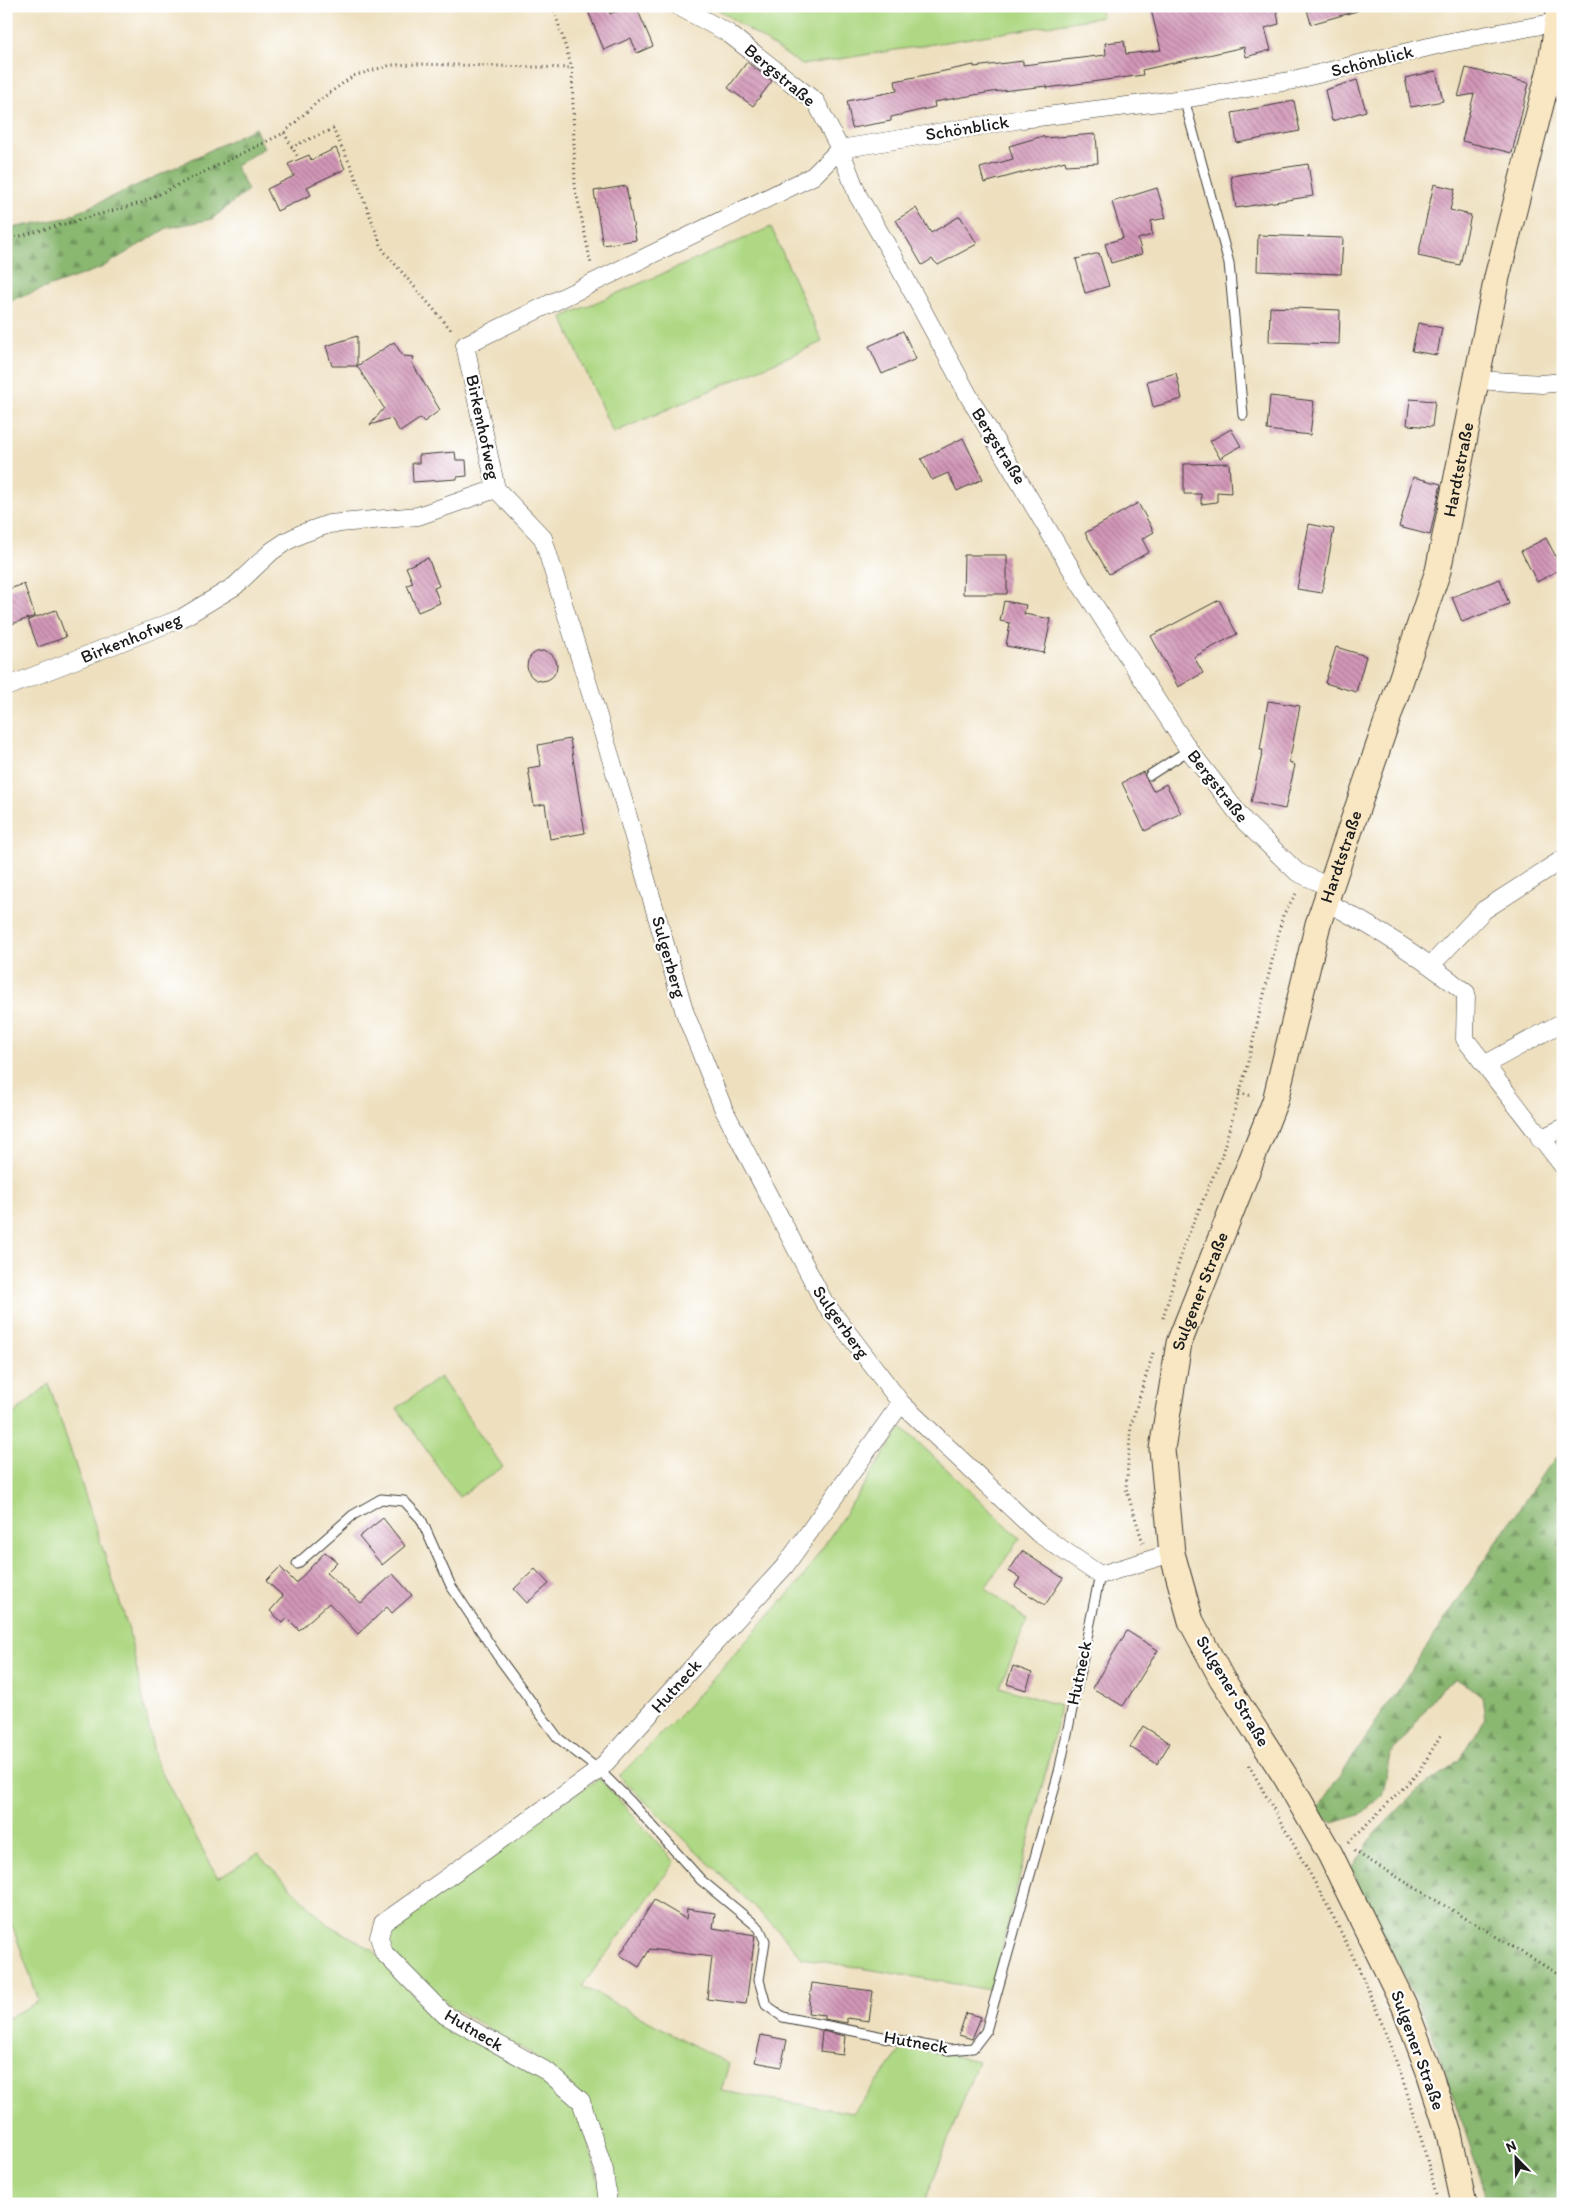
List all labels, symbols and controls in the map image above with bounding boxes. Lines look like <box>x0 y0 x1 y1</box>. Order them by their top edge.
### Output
street label: Bergstraße <box>740 39 820 111</box>
street label: Schönblick <box>1329 40 1416 82</box>
street label: Schönblick <box>924 110 1011 145</box>
street label: Birkenhofweg <box>461 372 505 482</box>
street label: Bergstraße <box>967 403 1031 489</box>
street label: Hardtstraße <box>1438 420 1479 519</box>
street label: Birkenhofweg <box>77 607 185 668</box>
street label: Bergstraße <box>1183 745 1253 827</box>
street label: Hardtstraße <box>1315 807 1367 906</box>
street label: Sulgerberg <box>647 914 691 1001</box>
street label: Sulgener Straße <box>1167 1229 1233 1352</box>
street label: Sulgerberg <box>808 1281 875 1363</box>
street label: Sulgener Straße <box>1191 1631 1275 1751</box>
street label: Hutneck <box>1061 1638 1097 1707</box>
street label: Hutneck <box>646 1654 706 1718</box>
street label: Sulgener Straße <box>1386 1987 1450 2113</box>
street label: Hutneck <box>440 2004 508 2057</box>
street label: Hutneck <box>882 2026 951 2059</box>
north arrow <box>1492 2132 1542 2182</box>
text: N <box>1503 2137 1519 2156</box>

